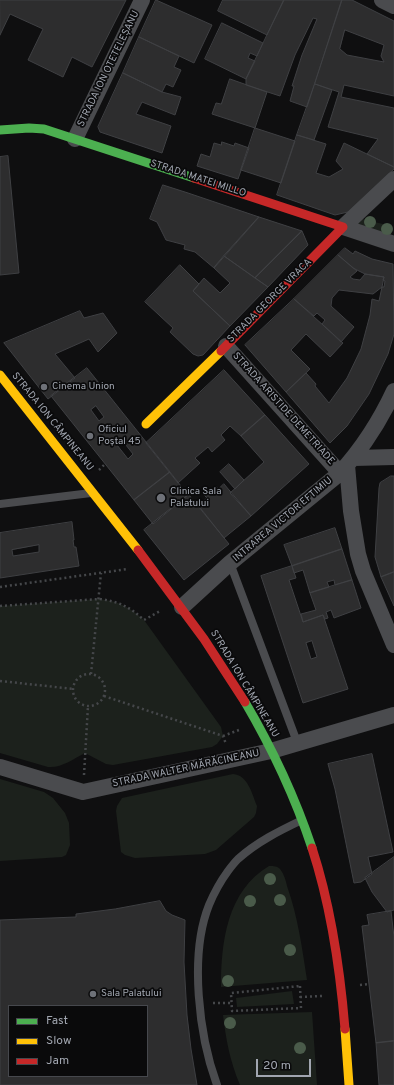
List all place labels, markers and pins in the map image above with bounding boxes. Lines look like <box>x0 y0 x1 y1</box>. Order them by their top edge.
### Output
place label: Cinema Union <box>52 381 115 393</box>
marker: Cinema Union <box>39 382 49 392</box>
place label: Oficiul Poștal 45 <box>98 424 141 448</box>
marker: Oficiul Poștal 45 <box>85 431 95 441</box>
place label: Clinica Sala Palatului <box>170 486 221 510</box>
marker: Clinica Sala Palatului <box>155 492 167 504</box>
place label: Sala Palatului <box>101 988 162 1000</box>
marker: Sala Palatului <box>88 989 98 999</box>

